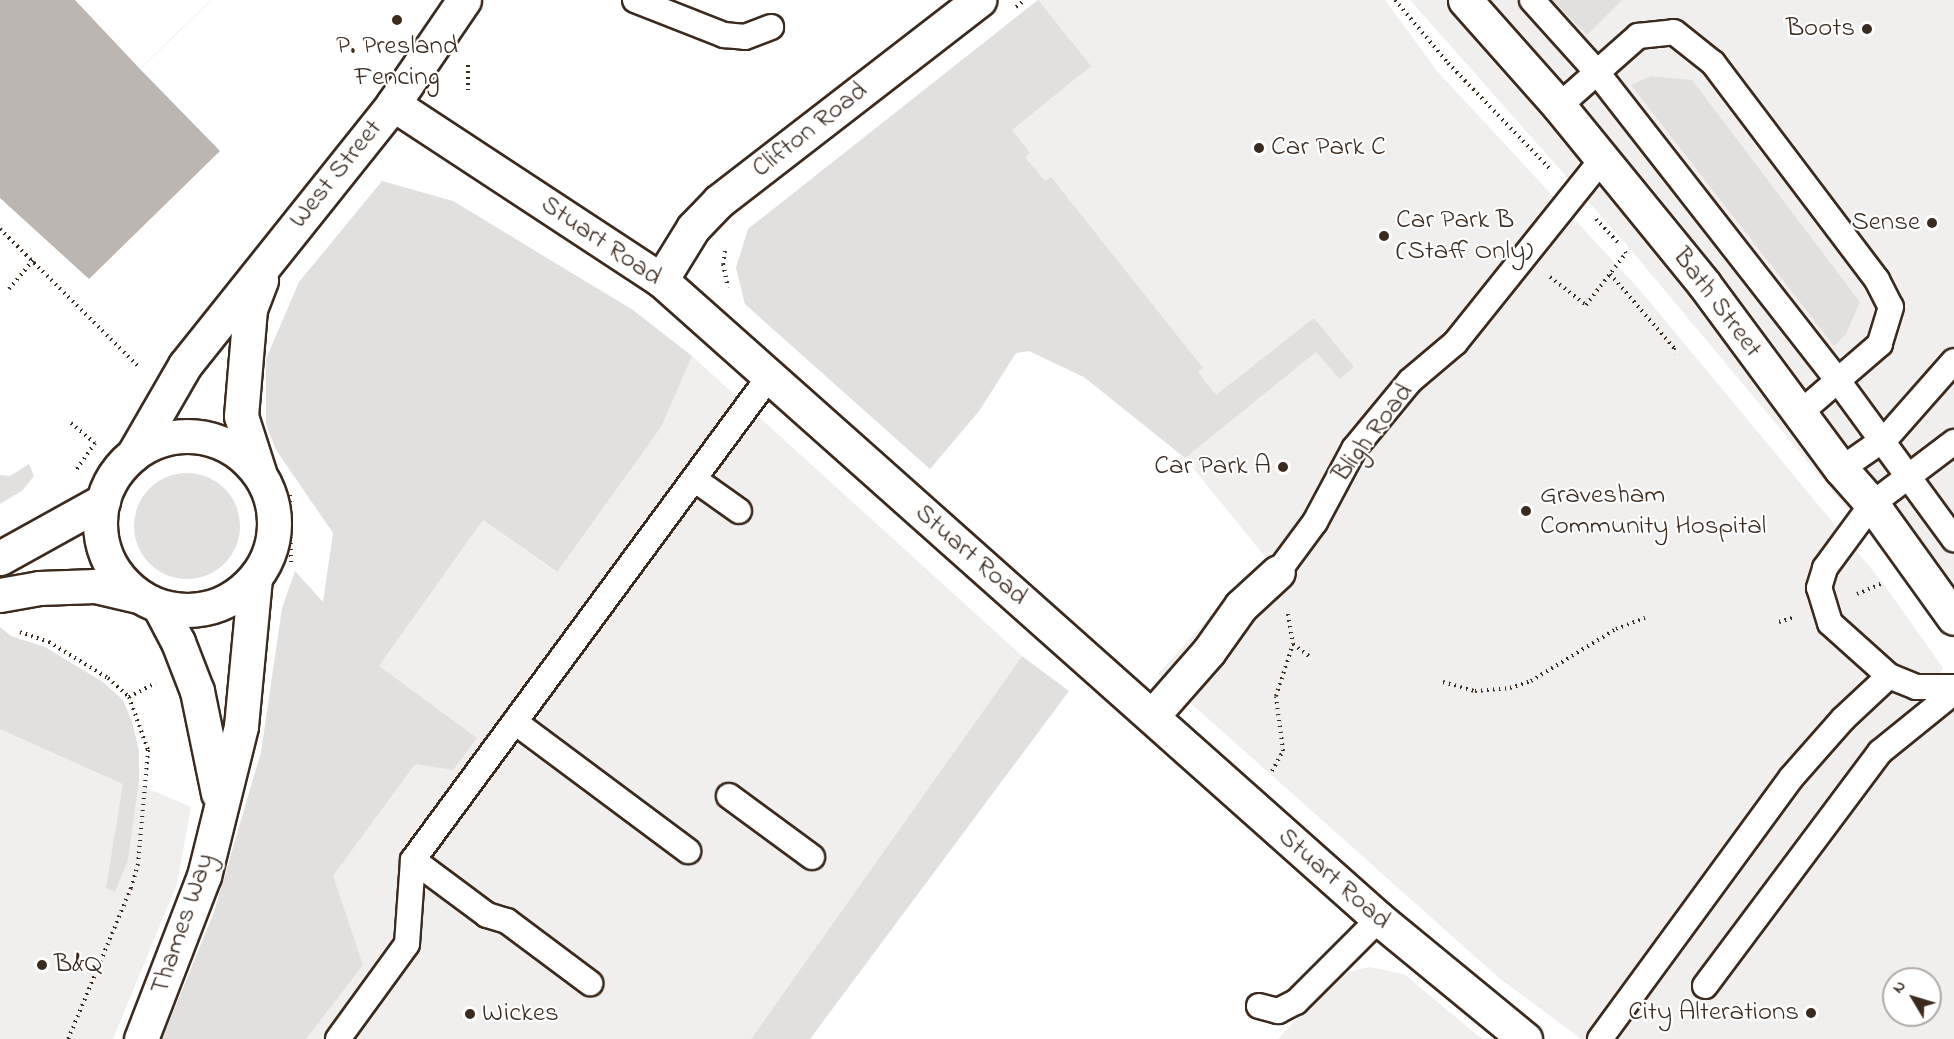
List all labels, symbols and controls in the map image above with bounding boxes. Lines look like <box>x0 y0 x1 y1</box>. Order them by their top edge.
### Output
marker: P. Presland Fencing <box>390 13 404 27</box>
place label: Boots <box>1786 13 1855 45</box>
marker: Boots <box>1860 22 1874 36</box>
place label: P. Presland Fencing <box>336 30 458 93</box>
street label: Clifton Road <box>746 75 874 185</box>
street label: West Street <box>282 113 390 235</box>
place label: Car Park C <box>1271 132 1386 164</box>
marker: Car Park C <box>1252 141 1266 155</box>
street label: Stuart Road <box>534 189 668 293</box>
place label: Car Park B (Staff Only) <box>1396 204 1533 267</box>
place label: Sense <box>1851 207 1920 239</box>
marker: Sense <box>1925 216 1939 230</box>
marker: Car Park B (Staff Only) <box>1377 229 1391 243</box>
street label: Bath Street <box>1665 242 1769 364</box>
street label: Bligh Road <box>1325 377 1421 489</box>
place label: Car Park A <box>1154 451 1271 483</box>
marker: Car Park A <box>1276 460 1290 474</box>
place label: Gravesham Community Hospital <box>1540 479 1766 542</box>
street label: Stuart Road <box>908 497 1034 613</box>
marker: Gravesham Community Hospital <box>1517 502 1535 520</box>
street label: Stuart Road <box>1271 821 1397 937</box>
street label: Thames Way <box>144 849 222 999</box>
place label: B&Q <box>54 949 102 981</box>
marker: B&Q <box>35 958 49 972</box>
north arrow <box>1882 967 1942 1027</box>
text: N <box>1887 976 1912 999</box>
place label: City Alterations <box>1628 997 1799 1029</box>
place label: Wickes <box>482 998 559 1030</box>
marker: City Alterations <box>1804 1006 1818 1020</box>
marker: Wickes <box>463 1007 477 1021</box>

